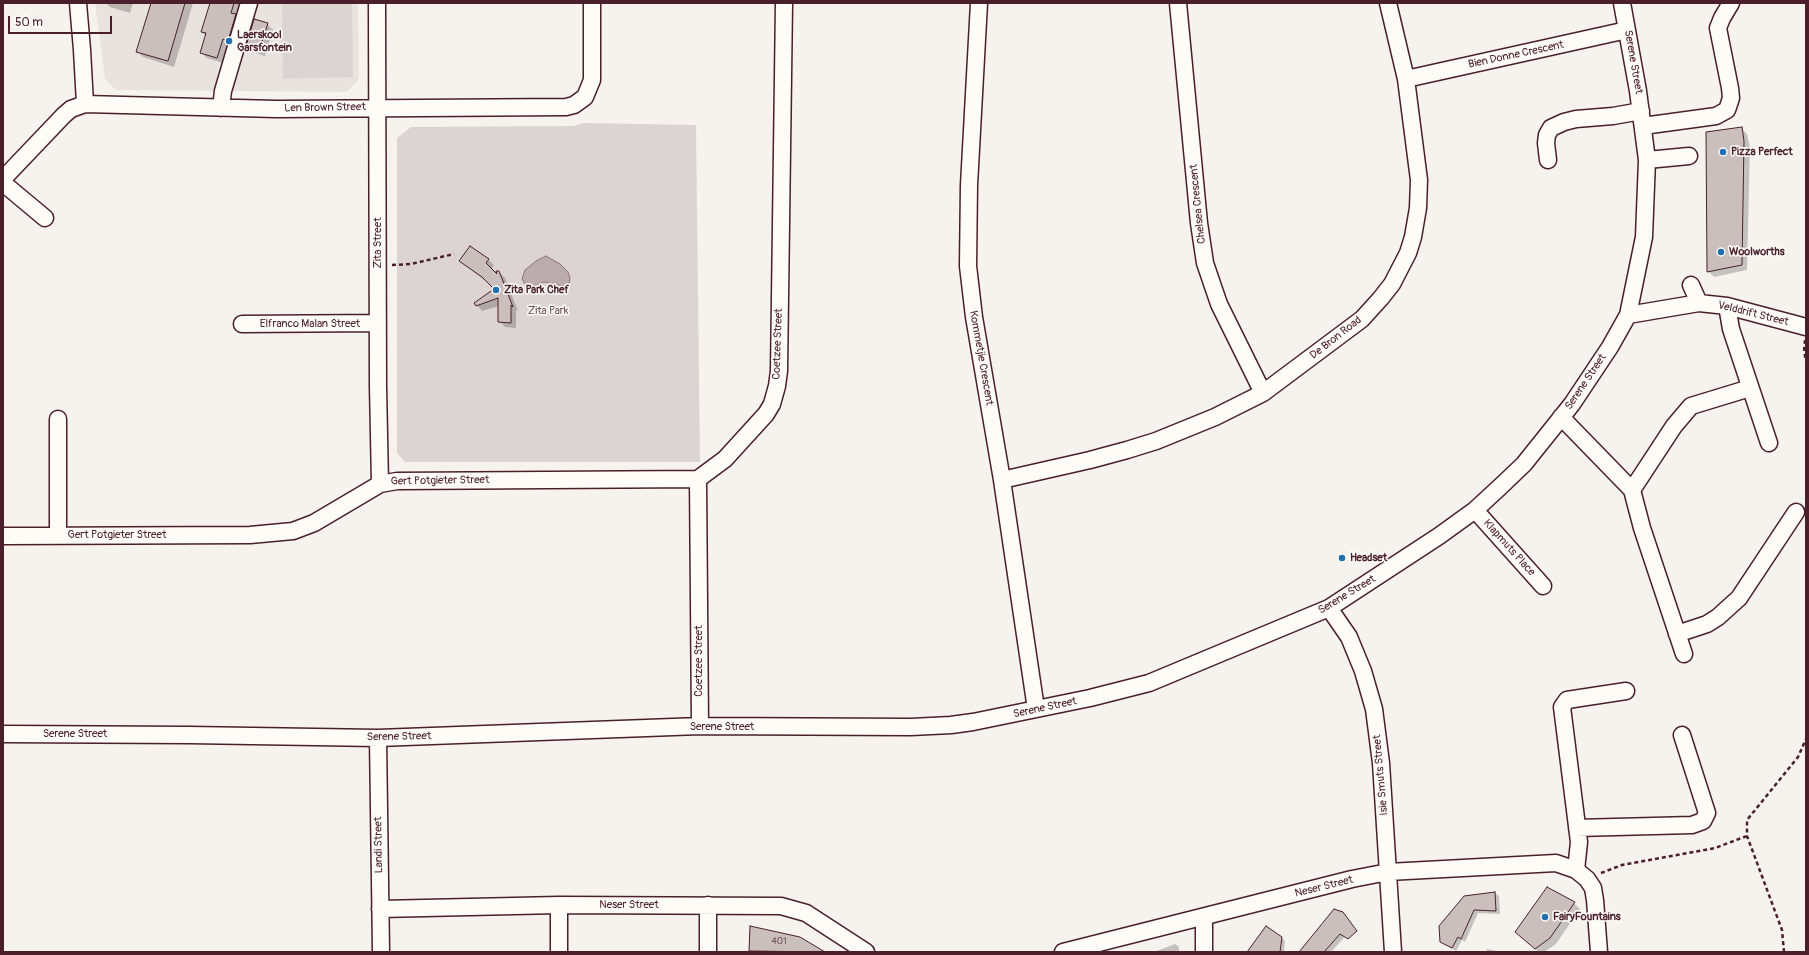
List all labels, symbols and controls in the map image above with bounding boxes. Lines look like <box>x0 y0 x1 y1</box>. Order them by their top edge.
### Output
scale bar <box>10 8 114 34</box>
text: 50 m <box>15 15 43 30</box>
place label: Laerskool Garsfontein <box>237 28 292 54</box>
street label: Serene Street <box>1621 29 1645 95</box>
marker: Laerskool Garsfontein <box>224 36 234 46</box>
street label: Bien Donne Crescent <box>1467 38 1565 72</box>
street label: Len Brown Street <box>284 101 366 115</box>
place label: Pizza Perfect <box>1731 145 1793 159</box>
marker: Pizza Perfect <box>1718 147 1728 157</box>
street label: Chelsea Crescent <box>1187 164 1209 244</box>
street label: Zita Street <box>371 217 385 269</box>
place label: Woolworths <box>1729 245 1785 259</box>
marker: Woolworths <box>1716 247 1726 257</box>
place label: Zita Park Chef <box>504 283 569 297</box>
marker: Zita Park Chef <box>491 285 501 295</box>
street label: Velddrift Street <box>1716 299 1790 329</box>
park label: Zita Park <box>528 304 568 318</box>
street label: Coetzee Street <box>770 308 786 380</box>
street label: Kommetjie Crescent <box>966 310 996 406</box>
street label: De Bron Road <box>1308 314 1364 362</box>
street label: Elfranco Malan Street <box>260 317 360 331</box>
street label: Serene Street <box>1562 352 1610 412</box>
street label: Gert Potgieter Street <box>390 474 490 488</box>
street label: Klapmuts Place <box>1480 517 1538 579</box>
street label: Gert Potgieter Street <box>68 528 166 542</box>
place label: Headset <box>1350 551 1387 565</box>
marker: Headset <box>1337 553 1347 563</box>
street label: Serene Street <box>1316 573 1378 617</box>
street label: Coetzee Street <box>692 625 706 697</box>
street label: Serene Street <box>1012 695 1078 721</box>
street label: Serene Street <box>690 720 754 734</box>
street label: Serene Street <box>43 727 107 741</box>
street label: Serene Street <box>367 730 431 744</box>
street label: Isie Smuts Street <box>1371 734 1391 816</box>
street label: Landi Street <box>372 816 386 874</box>
street label: Neser Street <box>1294 873 1354 901</box>
street label: Neser Street <box>599 898 659 912</box>
place label: FairyFountains <box>1553 910 1621 924</box>
marker: FairyFountains <box>1540 912 1550 922</box>
house number: 401 <box>772 937 786 947</box>

